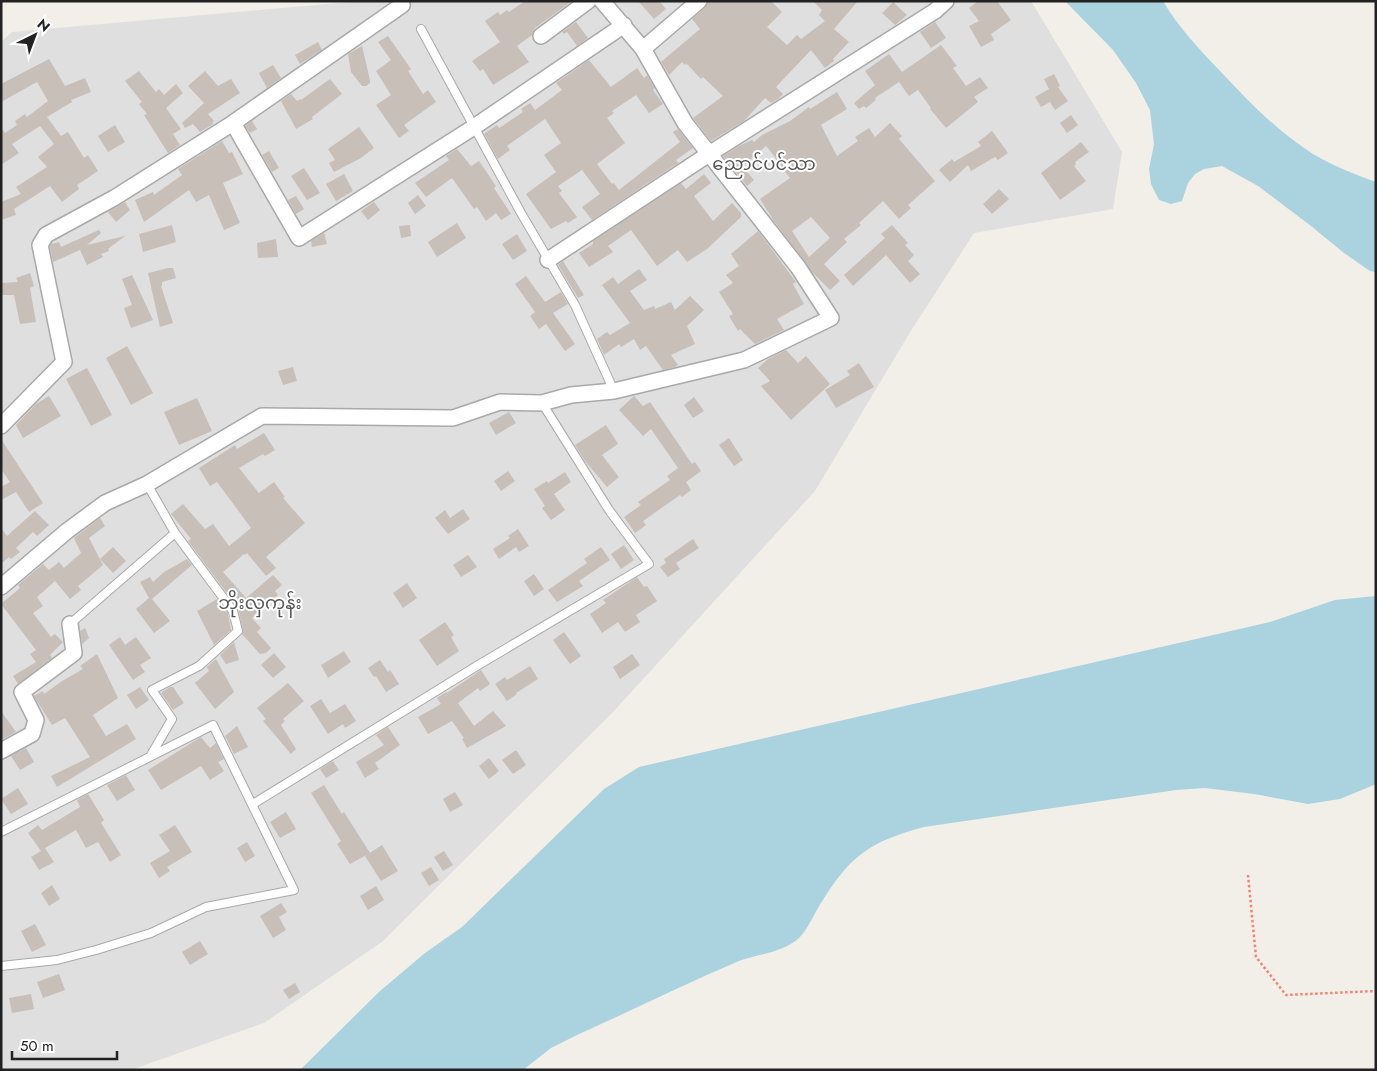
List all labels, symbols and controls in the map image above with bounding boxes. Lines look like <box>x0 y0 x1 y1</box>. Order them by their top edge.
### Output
north arrow <box>10 10 60 60</box>
text: N <box>33 14 55 36</box>
district label: ညောင်ပင်သာ <box>712 151 816 179</box>
district label: ဘိုးလှကုန်း <box>218 589 302 618</box>
scale bar <box>12 1028 118 1060</box>
text: 50 m <box>20 1035 54 1057</box>

